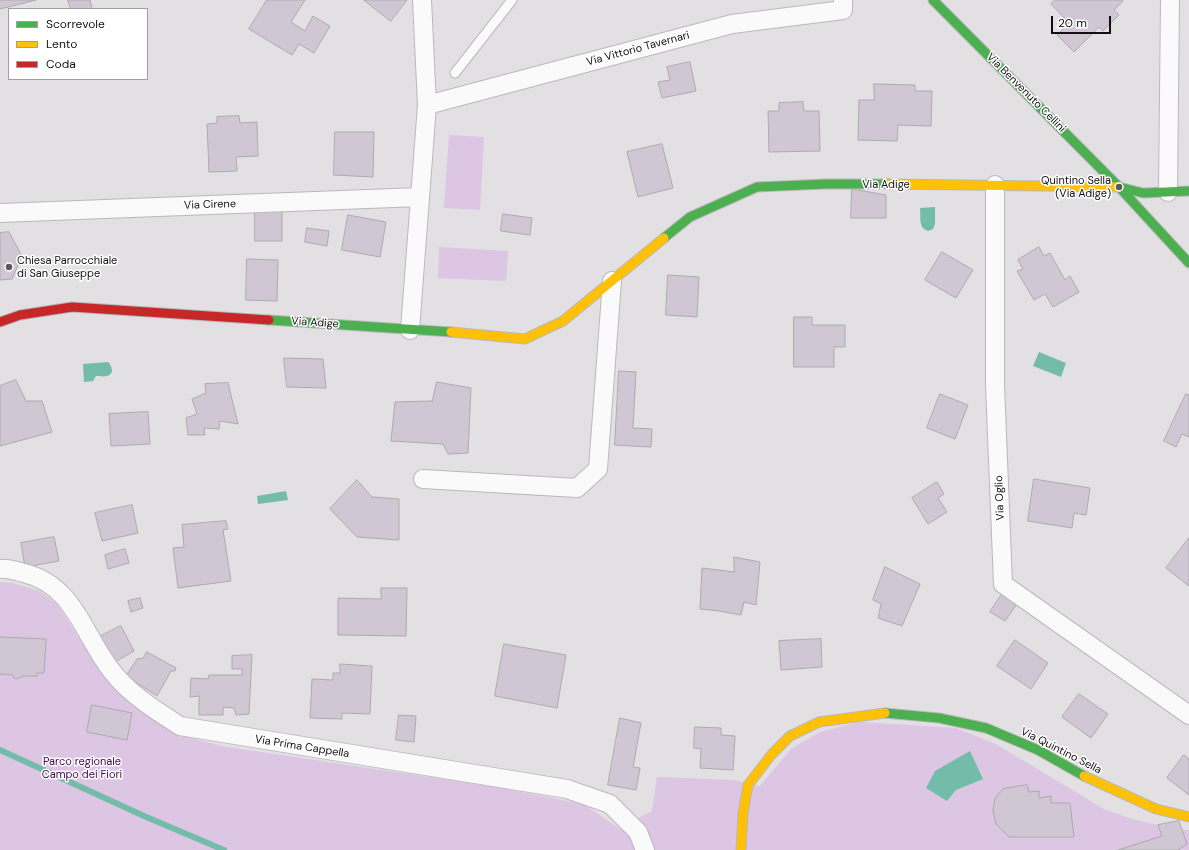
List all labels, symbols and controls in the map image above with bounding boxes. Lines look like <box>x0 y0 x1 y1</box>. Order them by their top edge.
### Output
legend <box>8 8 148 80</box>
scale bar <box>1053 8 1113 34</box>
text: 20 m <box>1058 15 1087 31</box>
text: Scorrevole <box>46 16 105 32</box>
street label: Via Vittorio Tavernari <box>585 29 691 69</box>
text: Lento <box>46 36 77 52</box>
street label: Via Benvenuto Cellini <box>984 51 1068 135</box>
text: Coda <box>46 56 76 72</box>
place label: Quintino Sella (Via Adige) <box>1041 174 1111 200</box>
street label: Via Adige <box>862 178 910 192</box>
marker: Quintino Sella (Via Adige) <box>1114 182 1124 192</box>
street label: Via Cirene <box>184 197 236 213</box>
place label: Chiesa Parrocchiale di San Giuseppe <box>17 254 117 280</box>
marker: Chiesa Parrocchiale di San Giuseppe <box>4 262 14 272</box>
street label: Via Adige <box>291 315 339 331</box>
street label: Via Oglio <box>993 475 1007 521</box>
street label: Via Quintino Sella <box>1018 725 1104 777</box>
street label: Via Prima Cappella <box>254 733 350 761</box>
park label: Parco regionale Campo dei Fiori <box>42 755 122 781</box>

